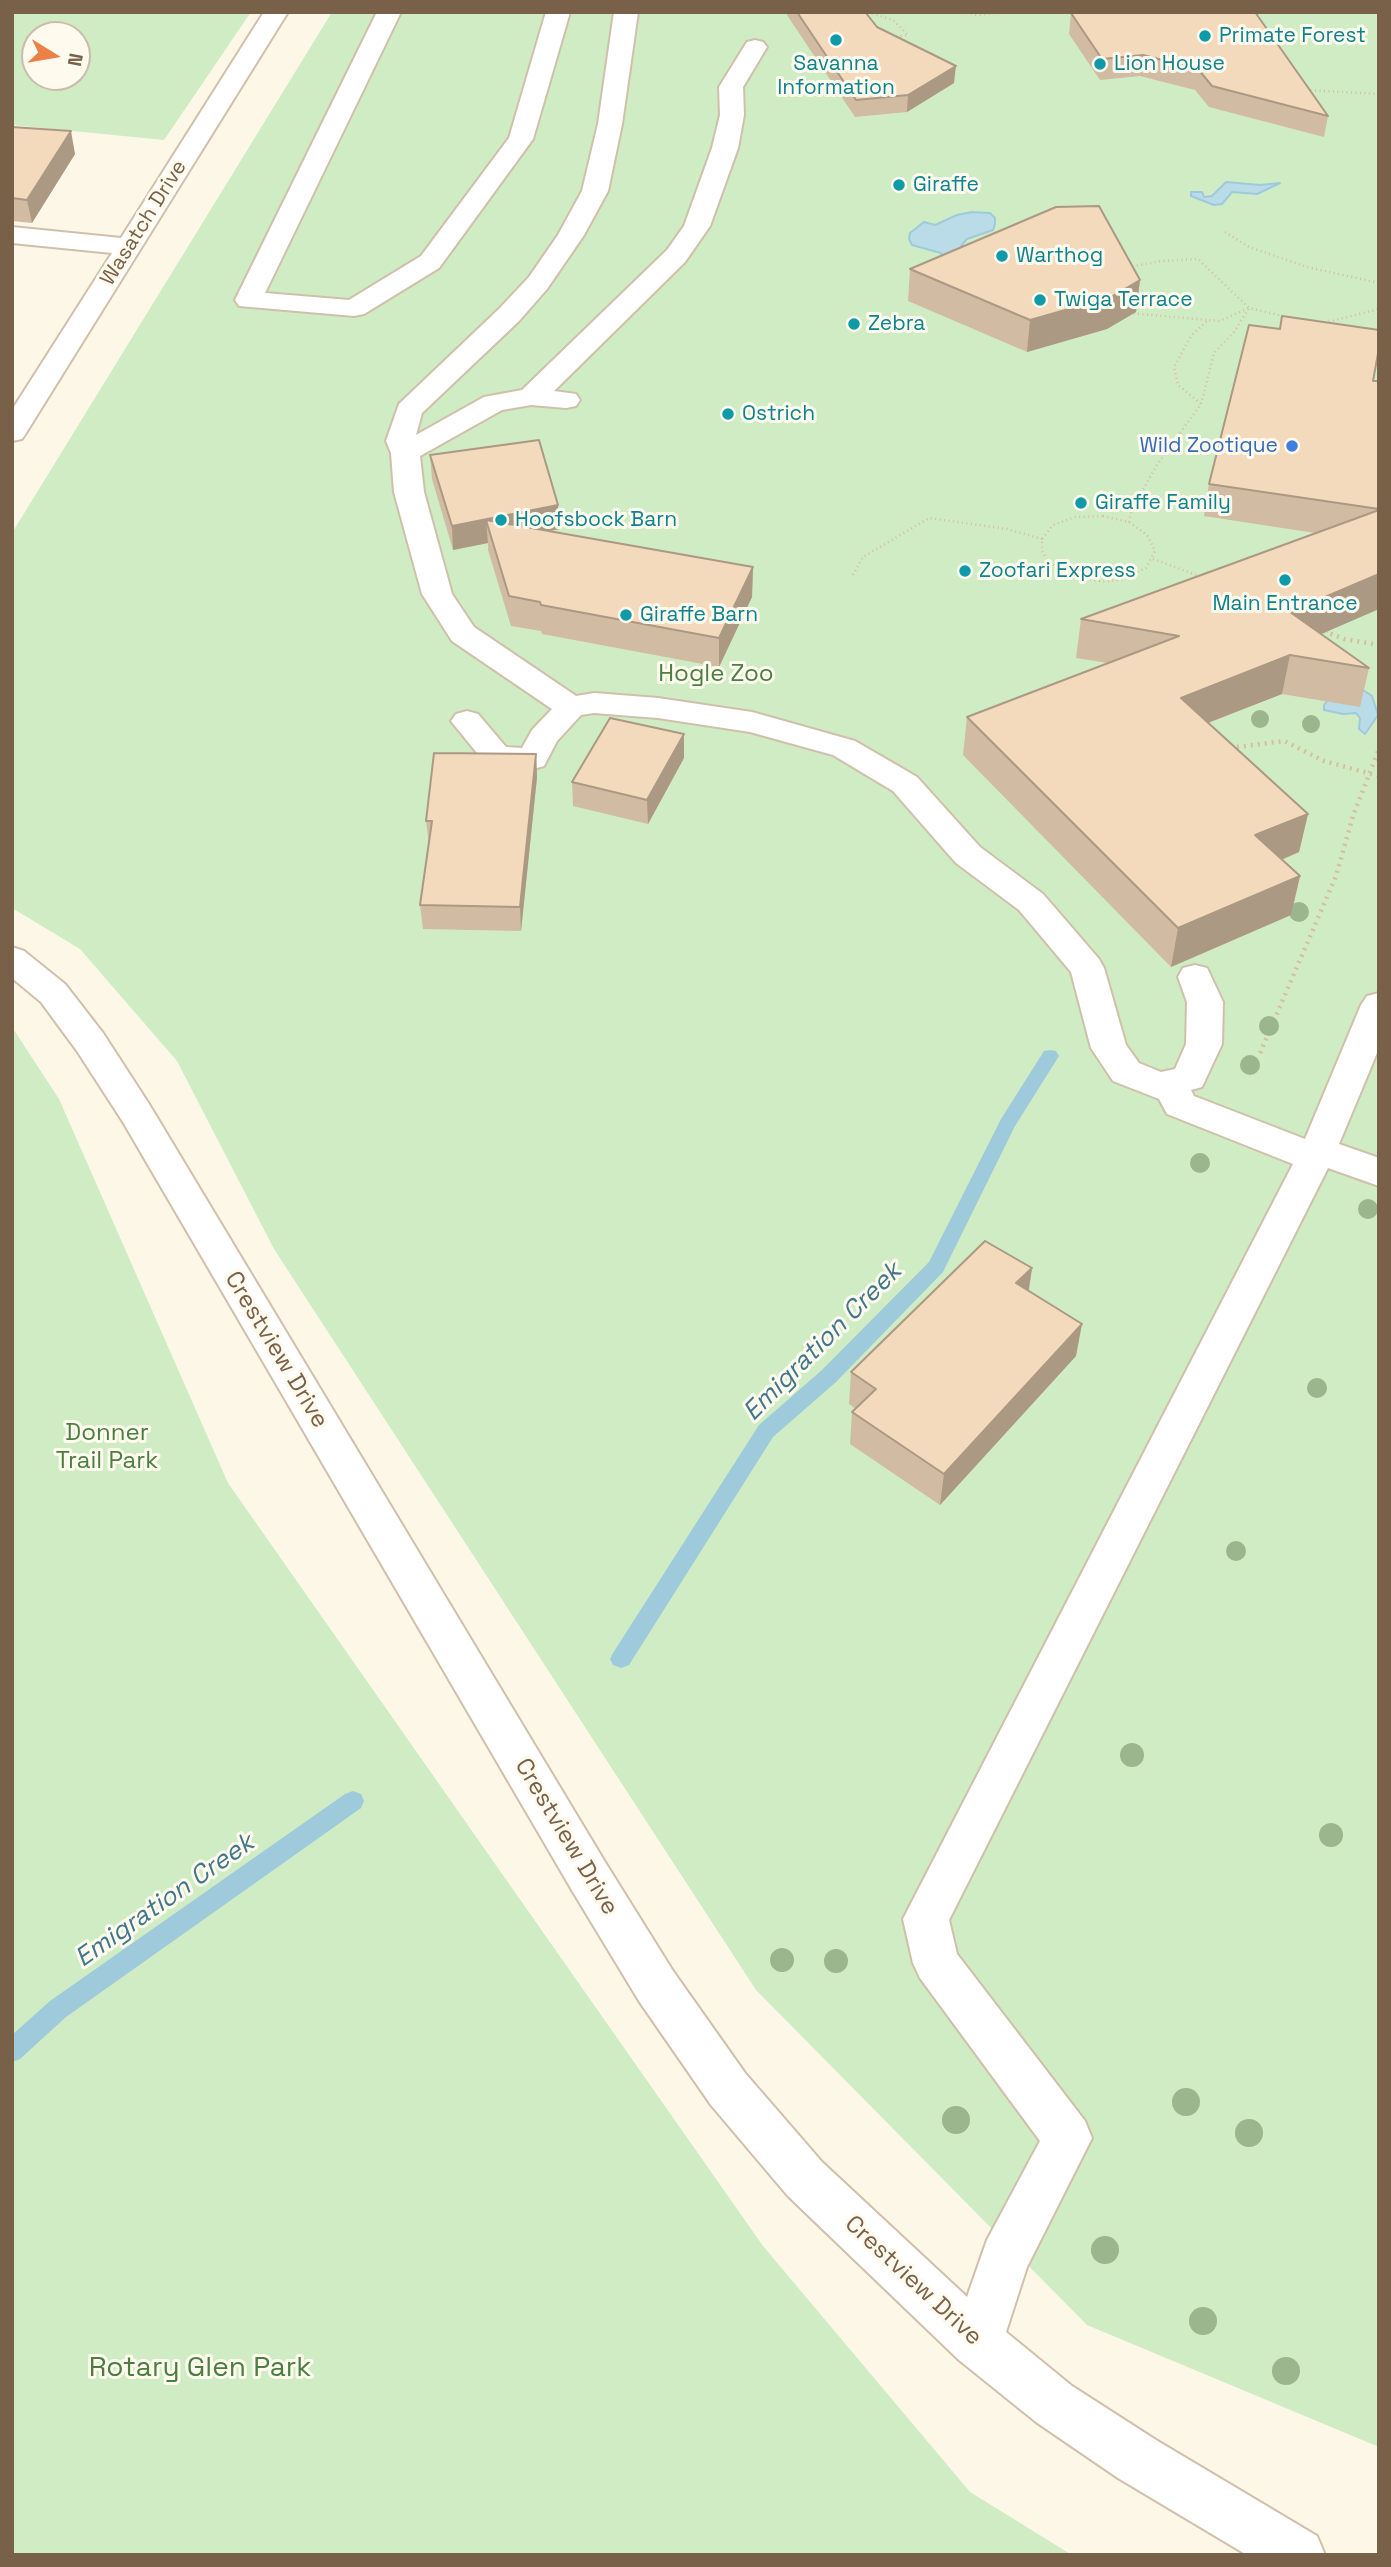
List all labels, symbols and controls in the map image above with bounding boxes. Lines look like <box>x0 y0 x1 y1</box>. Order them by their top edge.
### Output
north arrow <box>21 21 91 91</box>
place label: Primate Forest <box>1219 23 1366 49</box>
marker: Primate Forest <box>1197 28 1213 44</box>
marker: Savanna Information <box>828 32 844 48</box>
text: N <box>62 51 89 68</box>
place label: Savanna Information <box>777 51 895 101</box>
place label: Lion House <box>1114 51 1225 77</box>
marker: Lion House <box>1092 56 1108 72</box>
street label: Wasatch Drive <box>95 156 193 290</box>
place label: Giraffe <box>913 172 979 198</box>
marker: Giraffe <box>891 177 907 193</box>
place label: Warthog <box>1016 243 1103 269</box>
marker: Warthog <box>994 248 1010 264</box>
place label: Twiga Terrace <box>1054 287 1193 313</box>
marker: Twiga Terrace <box>1032 292 1048 308</box>
place label: Zebra <box>868 311 925 337</box>
marker: Zebra <box>846 316 862 332</box>
place label: Ostrich <box>742 401 815 427</box>
marker: Ostrich <box>720 406 736 422</box>
place label: Wild Zootique <box>1139 433 1278 459</box>
marker: Wild Zootique <box>1284 438 1300 454</box>
place label: Giraffe Family <box>1095 490 1231 516</box>
marker: Giraffe Family <box>1073 495 1089 511</box>
place label: Hoofsbock Barn <box>515 507 677 533</box>
marker: Hoofsbock Barn <box>493 512 509 528</box>
place label: Zoofari Express <box>979 558 1136 584</box>
marker: Zoofari Express <box>957 563 973 579</box>
marker: Main Entrance <box>1277 572 1293 588</box>
place label: Main Entrance <box>1212 591 1358 617</box>
place label: Giraffe Barn <box>640 602 758 628</box>
marker: Giraffe Barn <box>618 607 634 623</box>
park label: Hogle Zoo <box>658 660 774 688</box>
water label: Emigration Creek <box>737 1256 909 1428</box>
street label: Crestview Drive <box>218 1267 334 1433</box>
park label: Donner Trail Park <box>56 1419 158 1475</box>
street label: Crestview Drive <box>508 1754 624 1920</box>
water label: Emigration Creek <box>69 1828 261 1974</box>
street label: Crestview Drive <box>838 2210 988 2352</box>
park label: Rotary Glen Park <box>89 2351 311 2385</box>

